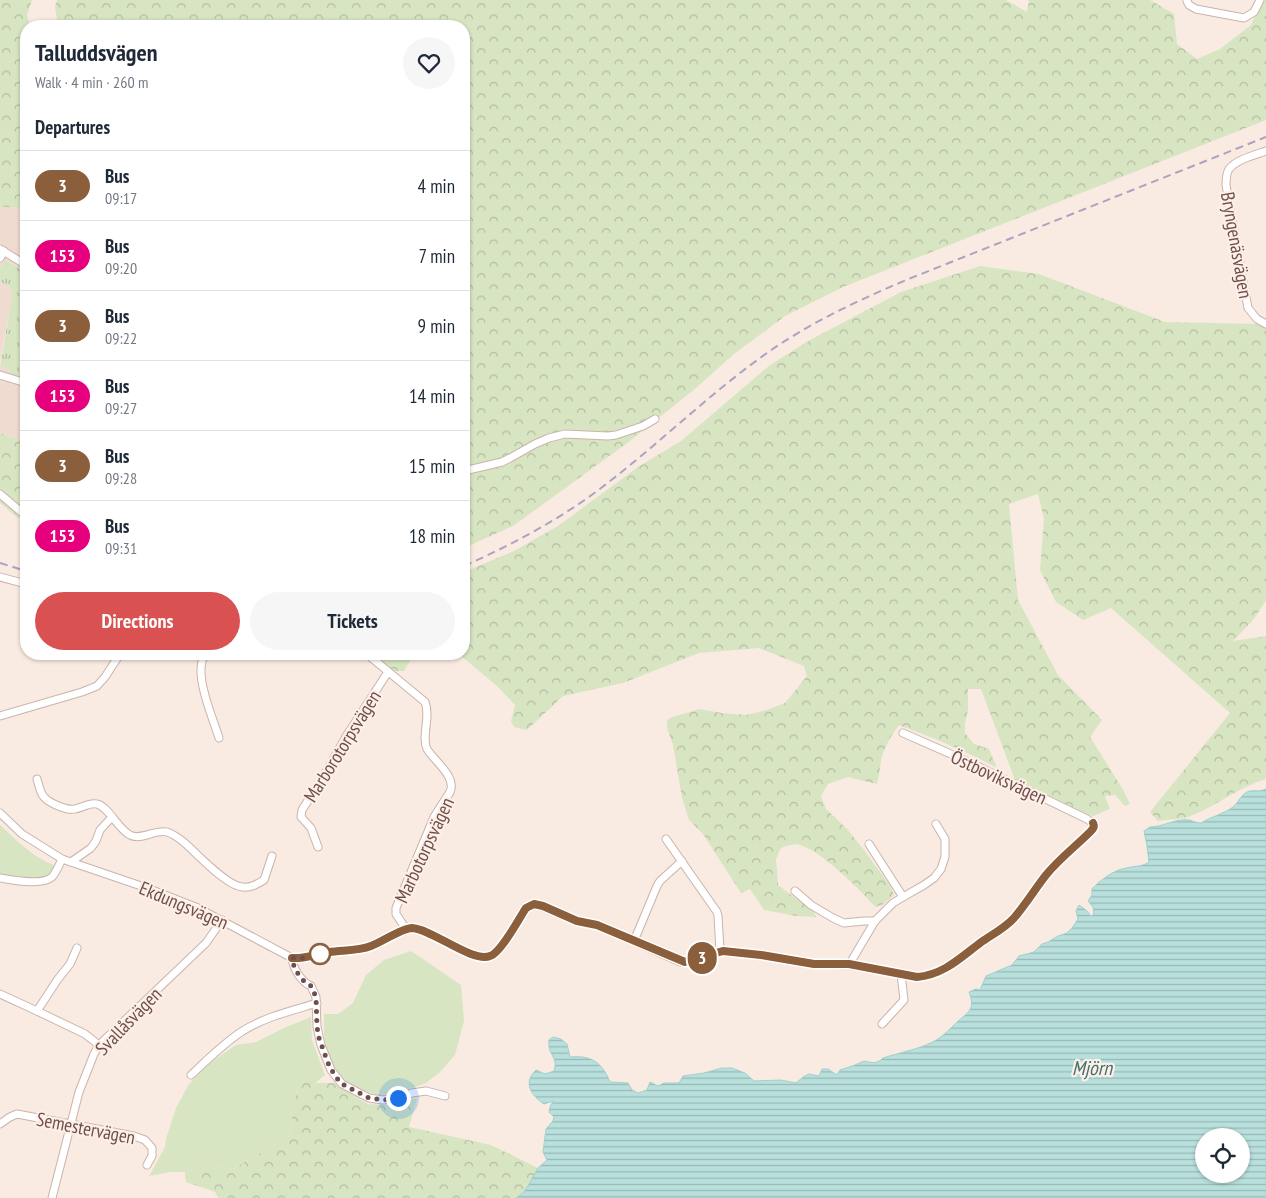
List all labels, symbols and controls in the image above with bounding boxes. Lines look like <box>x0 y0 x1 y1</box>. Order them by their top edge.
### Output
text: Talluddsvägen <box>35 37 158 68</box>
button: heart <box>403 37 455 89</box>
text: Walk · 4 min · 260 m <box>35 72 148 92</box>
text: Departures <box>35 115 110 139</box>
text: Bus <box>105 164 129 188</box>
text: 3 <box>58 174 67 197</box>
text: 4 min <box>418 174 455 198</box>
text: 09:17 <box>105 188 137 208</box>
street label: Bryngenäsvägen <box>1216 190 1258 300</box>
text: Bus <box>105 234 129 258</box>
text: 153 <box>50 244 75 267</box>
text: 7 min <box>418 244 455 268</box>
text: 09:20 <box>105 258 137 278</box>
text: Bus <box>105 304 129 328</box>
text: 3 <box>58 314 67 337</box>
text: 9 min <box>418 314 455 338</box>
text: 09:22 <box>105 328 137 348</box>
text: Bus <box>105 374 129 398</box>
text: 153 <box>50 384 75 407</box>
text: 14 min <box>409 384 455 408</box>
text: 09:27 <box>105 398 137 418</box>
text: Bus <box>105 444 129 468</box>
text: 3 <box>58 454 67 477</box>
text: 15 min <box>409 454 455 478</box>
text: 09:28 <box>105 468 137 488</box>
text: Bus <box>105 514 129 538</box>
text: 153 <box>50 524 75 547</box>
text: 18 min <box>409 524 455 548</box>
text: 09:31 <box>105 538 137 558</box>
button: Directions <box>35 592 240 650</box>
button: Tickets <box>250 592 455 650</box>
street label: Marborotorpsvägen <box>298 686 386 806</box>
street label: Östboviksvägen <box>947 744 1051 810</box>
street label: Marbotorpsvägen <box>389 793 459 907</box>
street label: Ekdungsvägen <box>136 876 232 934</box>
line badge: 3 <box>686 942 718 974</box>
unlabelled marker <box>309 943 331 965</box>
text: 3 <box>698 946 706 969</box>
street label: Svallåsvägen <box>90 982 166 1060</box>
water label: Mjörn <box>1072 1055 1113 1081</box>
your location <box>386 1086 411 1111</box>
street label: Semestervägen <box>35 1107 137 1149</box>
map controls <box>1195 1128 1250 1183</box>
button: locate <box>1195 1128 1250 1183</box>

